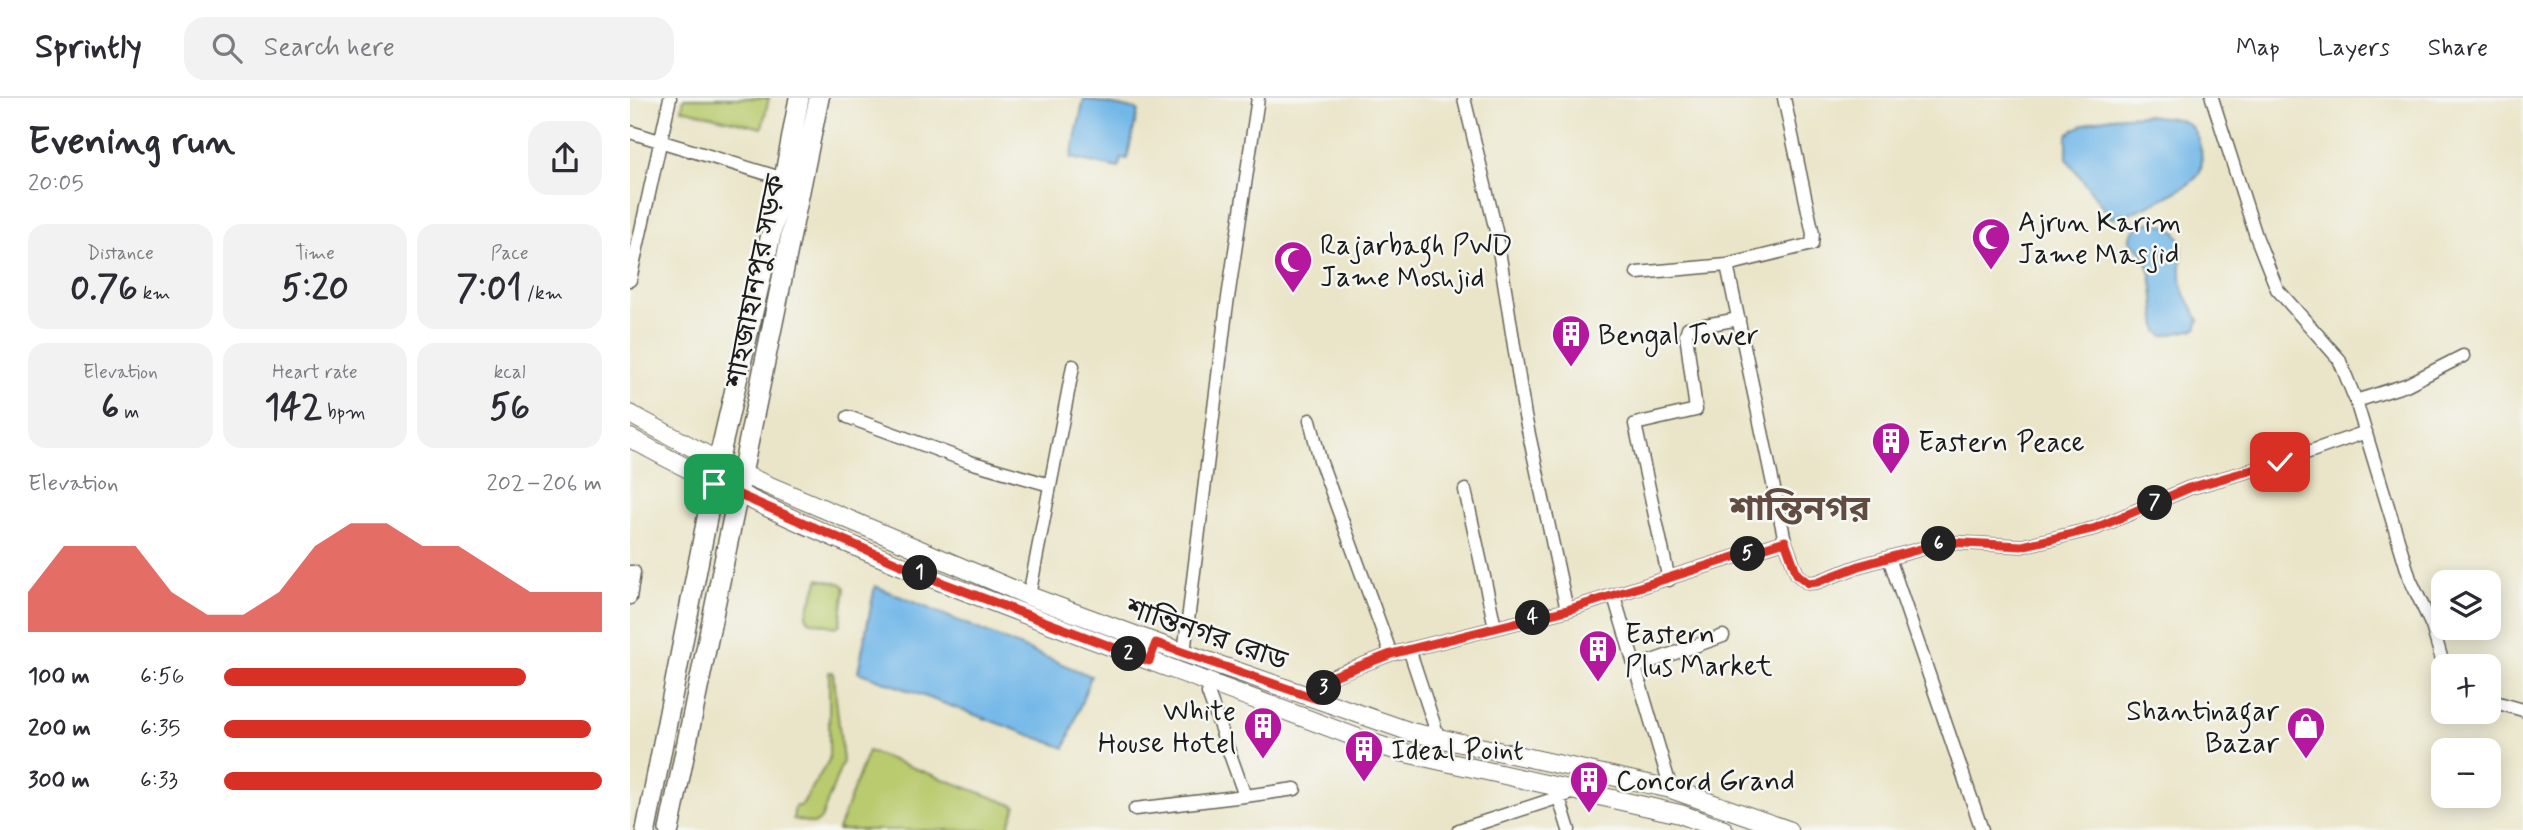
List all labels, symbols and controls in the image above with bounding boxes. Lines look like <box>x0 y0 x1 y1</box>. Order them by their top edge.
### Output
search box <box>184 17 674 80</box>
text: Sprintly <box>35 26 142 70</box>
icon: search <box>208 29 246 67</box>
text: Search here <box>264 31 395 65</box>
text: Map <box>2236 33 2280 64</box>
text: Layers <box>2318 33 2390 64</box>
text: Share <box>2428 33 2488 64</box>
text: Evening run <box>28 118 235 167</box>
button: share <box>528 121 602 195</box>
text: 20:05 <box>28 169 84 199</box>
street label: শাহজাহানপুর সড়ক <box>717 171 795 392</box>
place label: Ajrun Karim Jame Masjid <box>2018 205 2181 274</box>
mosque icon: Ajrun Karim Jame Masjid <box>1970 216 2012 271</box>
place label: Rajarbagh PWD Jame Moshjid <box>1320 228 1513 297</box>
mosque icon: Rajarbagh PWD Jame Moshjid <box>1272 239 1314 294</box>
text: Distance <box>87 241 154 266</box>
text: Time <box>295 241 335 266</box>
text: Pace <box>491 241 529 266</box>
text: 0.76 <box>70 266 138 312</box>
text: 5:20 <box>281 266 349 312</box>
text: 7:01 <box>456 266 522 312</box>
text: km <box>138 281 170 306</box>
text: /km <box>522 281 563 306</box>
building icon: Bengal Tower <box>1550 313 1592 368</box>
place label: Bengal Tower <box>1598 318 1759 357</box>
text: Elevation <box>83 360 158 385</box>
text: Heart rate <box>272 360 358 385</box>
text: kcal <box>494 360 526 385</box>
text: 6 <box>101 385 119 431</box>
text: 142 <box>264 385 322 431</box>
text: 56 <box>489 385 530 431</box>
text: m <box>119 400 139 425</box>
text: bpm <box>322 400 366 425</box>
building icon: Eastern Peace <box>1870 420 1912 475</box>
place label: Eastern Peace <box>1918 425 2085 462</box>
pin <box>2250 432 2310 492</box>
icon: check <box>2261 443 2299 481</box>
pin <box>684 454 744 514</box>
icon: arrive <box>695 465 733 503</box>
text: Elevation <box>28 469 119 499</box>
text: 202–206 m <box>486 469 602 499</box>
pin: 7 <box>2138 486 2172 520</box>
district label: শান্তিনগর <box>1729 487 1871 533</box>
text: 7 <box>2149 490 2160 515</box>
pin: 6 <box>1922 526 1956 562</box>
text: 6 <box>1934 531 1943 556</box>
pin: 5 <box>1730 536 1766 572</box>
text: 5 <box>1742 541 1753 566</box>
pin: 1 <box>902 556 938 590</box>
text: 1 <box>915 560 924 585</box>
map controls <box>2431 570 2501 808</box>
button: layers <box>2431 570 2501 640</box>
street label: শান্তিনগর রোড <box>1120 590 1293 681</box>
pin: 4 <box>1516 601 1550 636</box>
text: 4 <box>1527 605 1538 630</box>
place label: Eastern Plus Market <box>1625 617 1773 686</box>
building icon: Eastern Plus Market <box>1577 628 1619 683</box>
pin: 2 <box>1112 636 1146 672</box>
text: 2 <box>1124 641 1133 666</box>
button: + <box>2431 654 2501 724</box>
text: 100 m <box>28 662 90 692</box>
text: 6:56 <box>140 662 184 692</box>
pin: 3 <box>1306 670 1342 706</box>
text: 3 <box>1319 675 1328 700</box>
place label: White House Hotel <box>1098 694 1236 763</box>
place label: Shantinagar Bazar <box>2126 694 2280 763</box>
building icon: White House Hotel <box>1242 705 1284 760</box>
shop icon: Shantinagar Bazar <box>2285 705 2327 760</box>
text: 200 m <box>28 714 91 744</box>
text: 6:35 <box>140 714 181 744</box>
building icon: Ideal Point <box>1343 728 1385 783</box>
place label: Ideal Point <box>1391 733 1524 770</box>
button: − <box>2431 738 2501 808</box>
building icon: Concord Grand <box>1568 759 1610 814</box>
place label: Concord Grand <box>1616 764 1795 801</box>
text: 300 m <box>28 766 90 796</box>
text: 6:33 <box>140 766 178 796</box>

